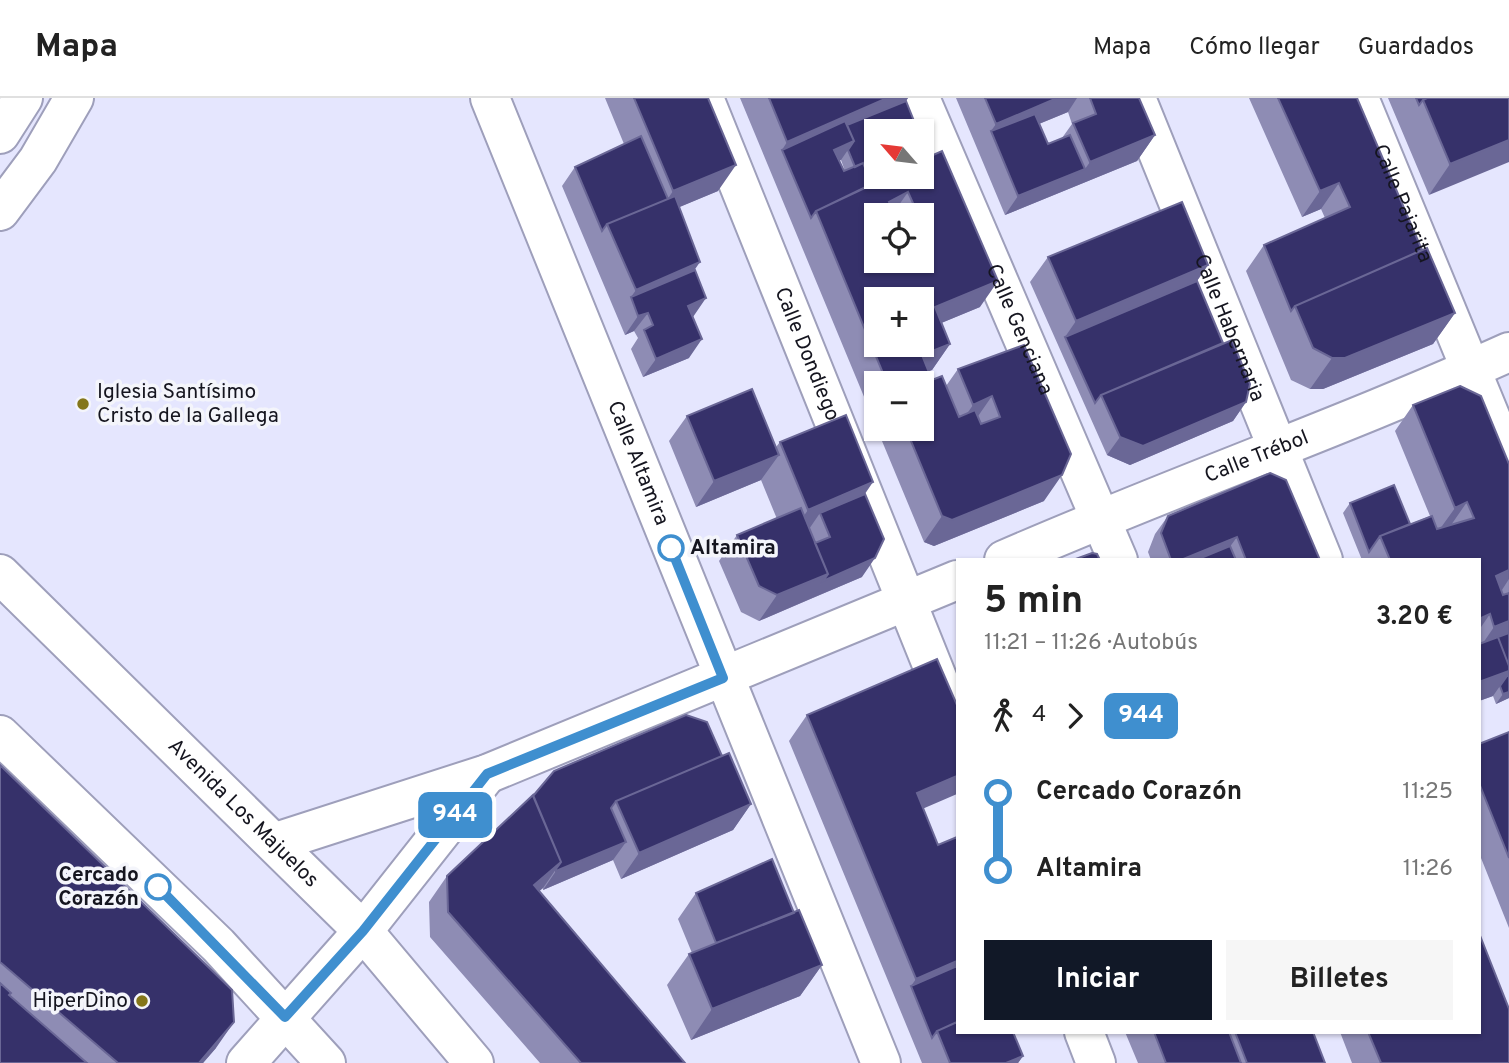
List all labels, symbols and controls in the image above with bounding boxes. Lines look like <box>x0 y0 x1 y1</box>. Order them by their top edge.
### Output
text: Mapa <box>35 27 118 69</box>
text: Mapa <box>1093 33 1151 63</box>
text: Cómo llegar <box>1189 33 1320 63</box>
text: Guardados <box>1358 33 1474 63</box>
north arrow <box>864 119 934 189</box>
map controls <box>864 119 934 441</box>
street label: Calle Pajarita <box>1366 140 1439 266</box>
button: locate <box>864 203 934 273</box>
street label: Calle Habernaria <box>1187 250 1271 405</box>
street label: Calle Genciana <box>979 260 1059 399</box>
street label: Calle Dondiego <box>768 283 846 425</box>
button: + <box>864 287 934 357</box>
button: − <box>864 371 934 441</box>
place label: Iglesia Santísimo Cristo de la Gallega <box>97 379 279 430</box>
marker: Iglesia Santísimo Cristo de la Gallega <box>75 396 91 412</box>
street label: Calle Altamira <box>601 397 675 529</box>
street label: Calle Trébol <box>1201 424 1313 490</box>
marker: Altamira <box>658 535 684 561</box>
place label: Altamira <box>690 535 776 562</box>
text: 5 min <box>984 578 1083 627</box>
text: 3.20 € <box>1376 601 1453 634</box>
text: 11:21 – 11:26 · Autobús <box>984 629 1198 658</box>
icon: walk <box>984 697 1022 735</box>
icon: forward <box>1056 697 1094 735</box>
text: 4 <box>1032 701 1046 730</box>
text: 944 <box>1118 701 1164 731</box>
street label: Avenida Los Majuelos <box>162 733 324 893</box>
text: Cercado Corazón <box>1036 776 1242 809</box>
text: 11:25 <box>1402 778 1453 807</box>
line badge: 944 <box>415 792 495 838</box>
text: 944 <box>432 800 478 830</box>
text: Altamira <box>1036 853 1142 886</box>
text: 11:26 <box>1403 855 1453 884</box>
place label: Cercado Corazón <box>58 862 139 913</box>
marker: Cercado Corazón <box>145 874 171 900</box>
button: Iniciar <box>984 940 1212 1020</box>
button: Billetes <box>1226 940 1453 1020</box>
place label: HiperDino <box>33 988 128 1015</box>
marker: HiperDino <box>134 993 150 1009</box>

